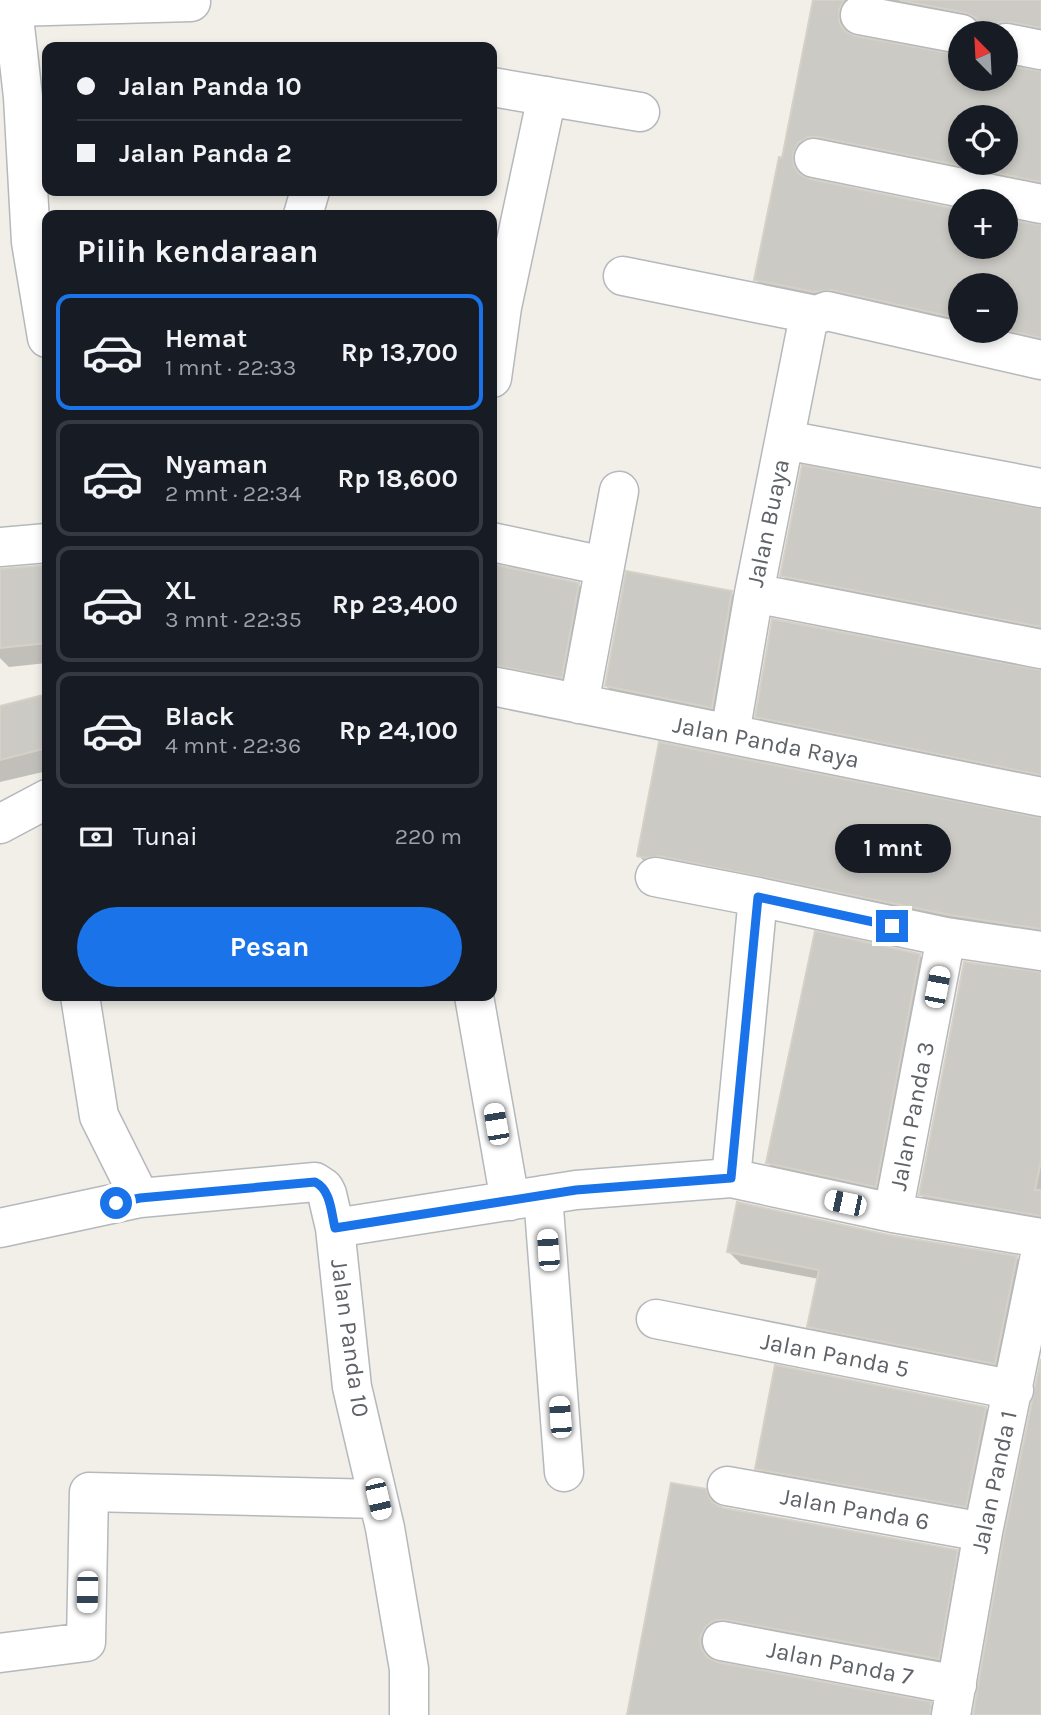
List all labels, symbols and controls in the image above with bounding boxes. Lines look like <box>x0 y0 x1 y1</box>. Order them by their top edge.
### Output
north arrow <box>948 21 1018 91</box>
map controls <box>948 21 1018 343</box>
text: Jalan Panda 10 <box>119 71 302 102</box>
button: locate <box>948 105 1018 175</box>
text: Jalan Panda 2 <box>119 138 292 169</box>
button: + <box>948 189 1018 259</box>
text: Pilih kendaraan <box>77 233 318 270</box>
button: − <box>948 273 1018 343</box>
icon: car <box>81 321 144 384</box>
text: Hemat <box>165 323 247 354</box>
text: Rp 13,700 <box>341 337 458 368</box>
text: 1 mnt · 22:33 <box>165 354 296 381</box>
icon: car <box>81 447 144 510</box>
text: Nyaman <box>165 449 268 480</box>
street label: Jalan Buaya <box>741 456 795 590</box>
text: Rp 18,600 <box>338 463 458 494</box>
text: 2 mnt · 22:34 <box>165 480 301 507</box>
icon: car <box>81 573 144 636</box>
text: XL <box>165 575 196 606</box>
text: Rp 23,400 <box>332 589 458 620</box>
text: 3 mnt · 22:35 <box>165 606 302 633</box>
icon: car <box>81 699 144 762</box>
text: Black <box>165 701 234 732</box>
street label: Jalan Panda Raya <box>670 710 862 774</box>
text: Rp 24,100 <box>339 715 458 746</box>
text: 4 mnt · 22:36 <box>165 732 301 759</box>
icon: cash <box>77 818 115 856</box>
text: Tunai <box>133 821 198 852</box>
text: 220 m <box>395 823 462 850</box>
callout: 1 mnt <box>834 824 950 874</box>
text: 1 mnt <box>863 835 923 862</box>
button: Pesan <box>77 907 462 987</box>
route end <box>876 910 908 942</box>
car <box>923 964 952 1010</box>
street label: Jalan Panda 3 <box>884 1039 940 1193</box>
car <box>483 1101 510 1147</box>
route start <box>100 1187 132 1219</box>
car <box>823 1188 868 1218</box>
car <box>537 1228 560 1272</box>
street label: Jalan Panda 10 <box>325 1257 375 1419</box>
street label: Jalan Panda 5 <box>758 1327 912 1383</box>
car <box>549 1395 572 1439</box>
street label: Jalan Panda 1 <box>965 1408 1023 1556</box>
car <box>364 1476 393 1522</box>
street label: Jalan Panda 6 <box>778 1482 932 1536</box>
car <box>77 1571 98 1613</box>
street label: Jalan Panda 7 <box>764 1635 916 1691</box>

